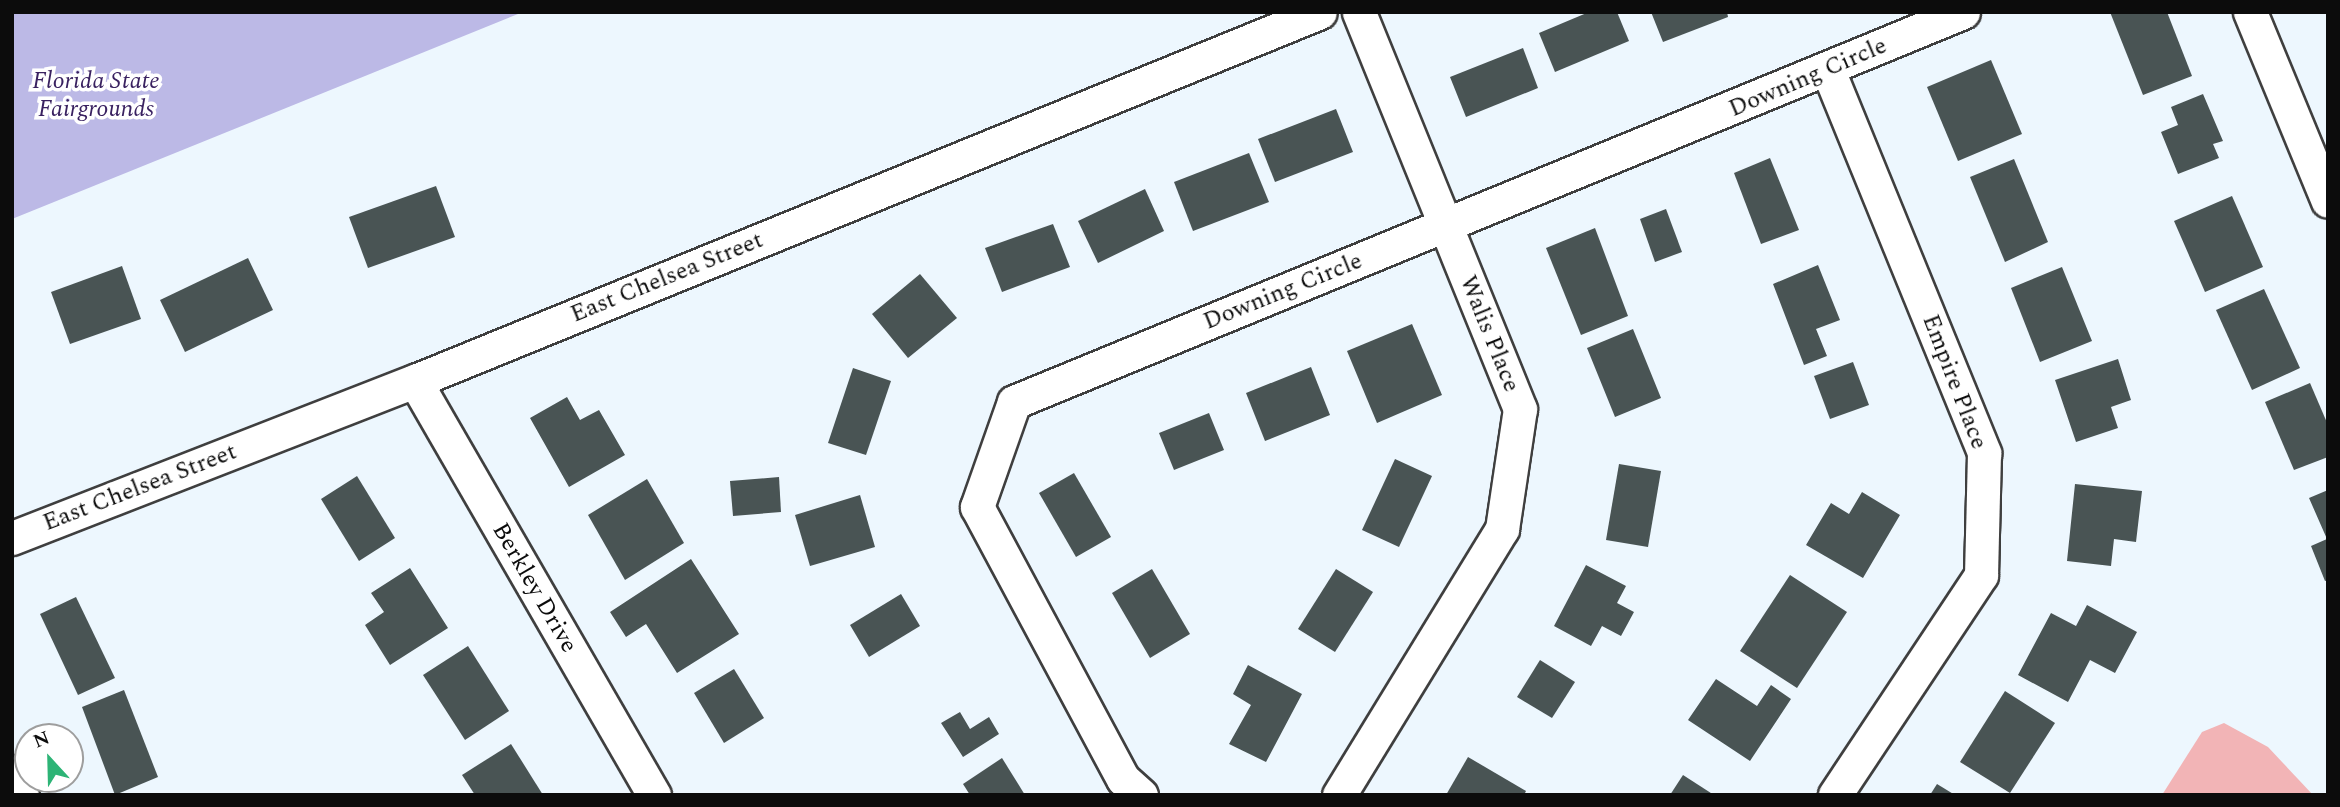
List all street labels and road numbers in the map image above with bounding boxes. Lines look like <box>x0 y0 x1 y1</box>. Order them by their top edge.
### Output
street label: Downing Circle <box>1725 32 1891 124</box>
street label: East Chelsea Street <box>567 226 767 330</box>
street label: Downing Circle <box>1199 247 1367 337</box>
street label: Walis Place <box>1453 272 1525 396</box>
street label: Empire Place <box>1915 311 1993 453</box>
street label: East Chelsea Street <box>39 438 241 538</box>
street label: Berkley Drive <box>485 518 583 658</box>

